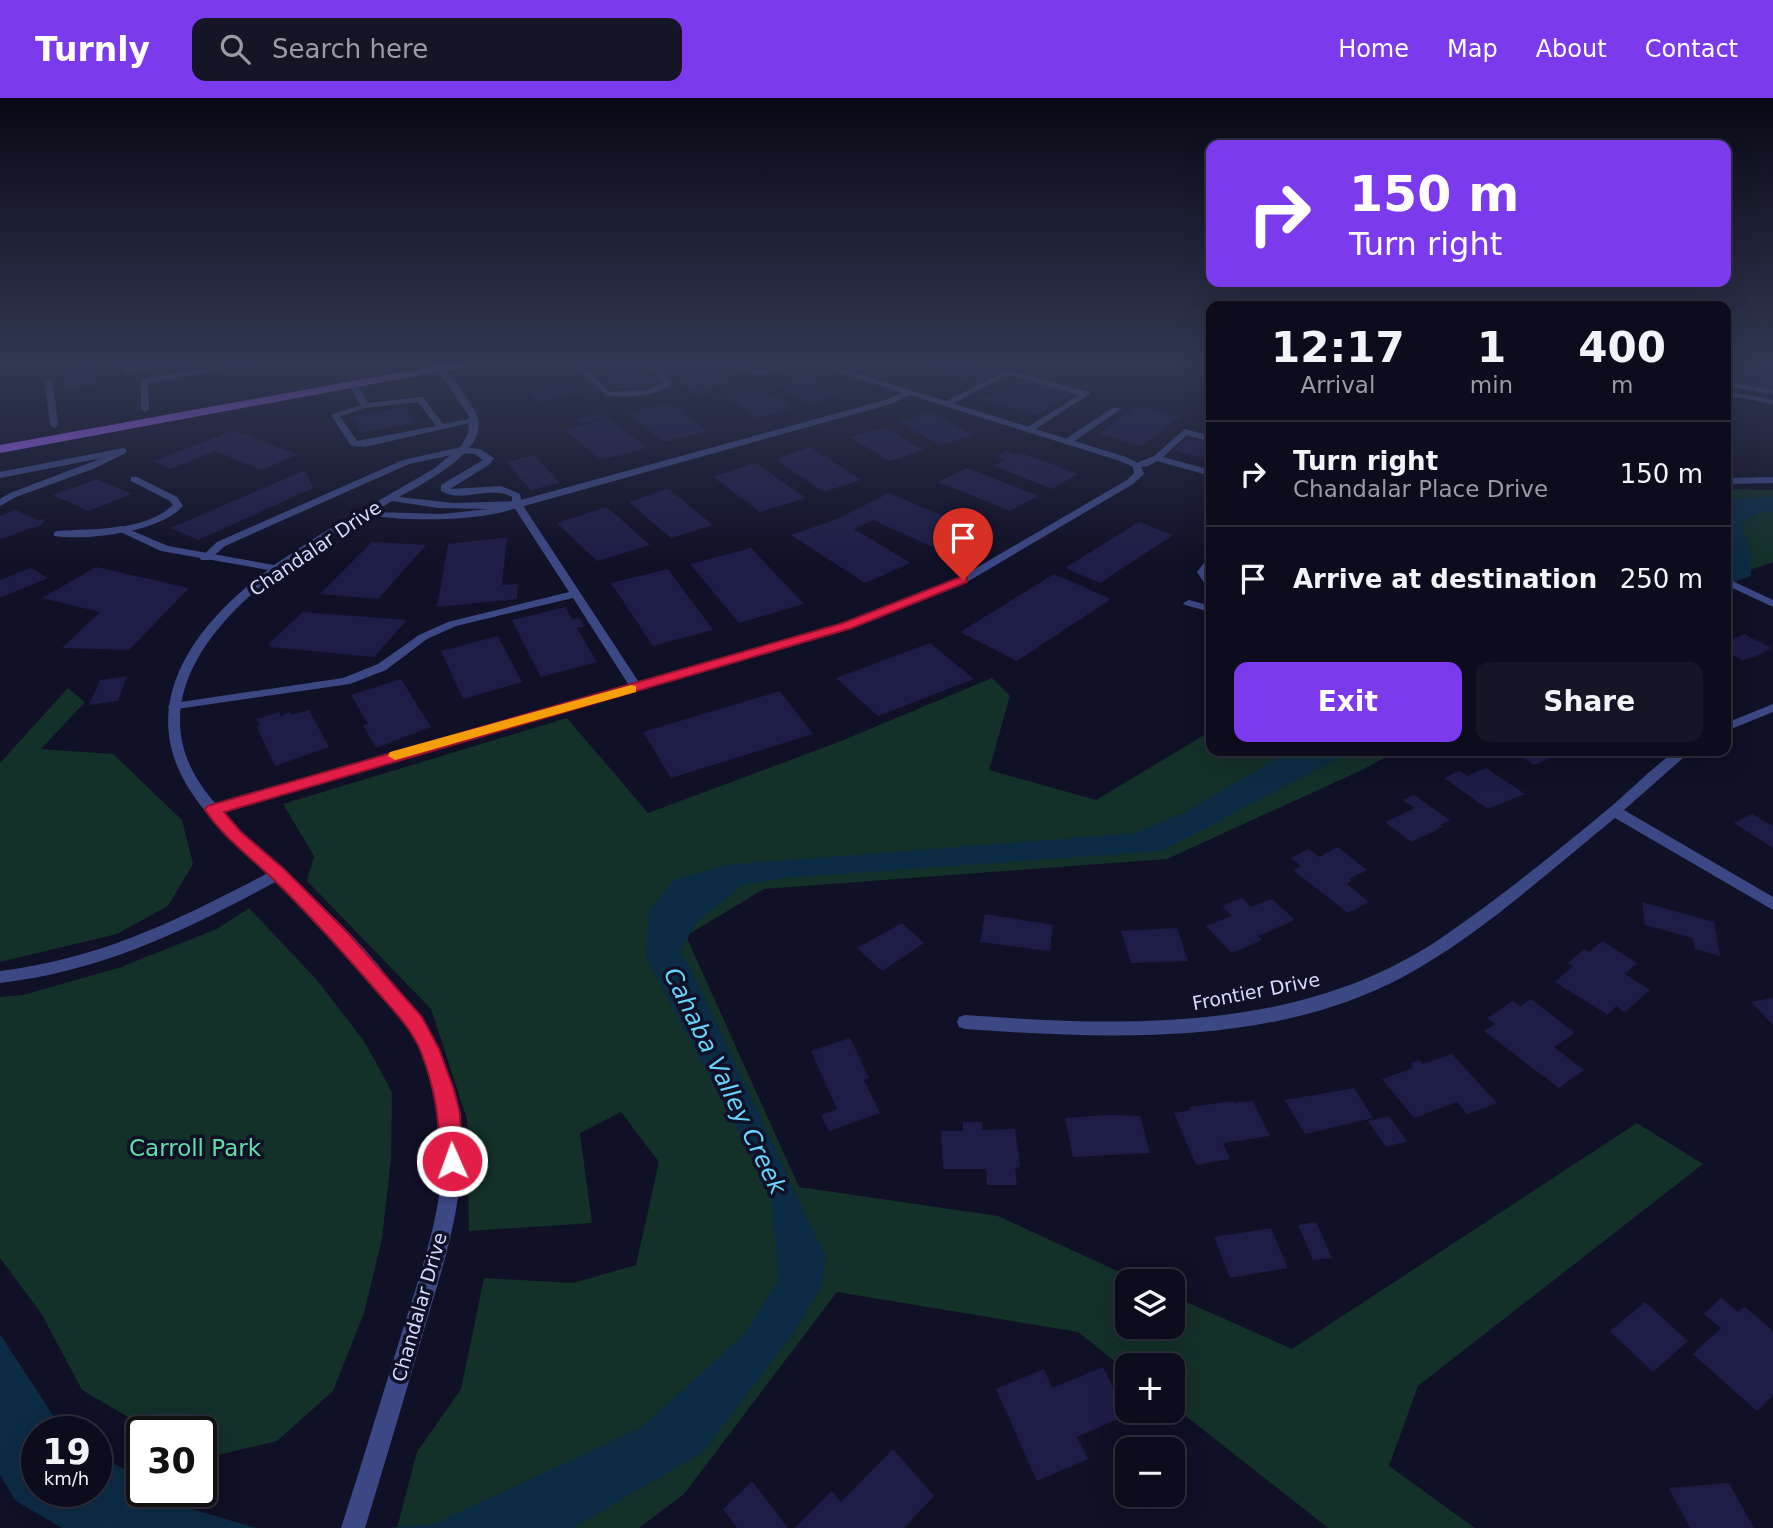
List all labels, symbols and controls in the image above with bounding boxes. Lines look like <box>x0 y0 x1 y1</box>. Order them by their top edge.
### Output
search box <box>192 18 682 81</box>
text: Turnly <box>35 30 150 69</box>
icon: search <box>216 30 254 68</box>
text: Search here <box>272 34 428 64</box>
text: Home <box>1338 35 1409 63</box>
text: Map <box>1447 35 1498 63</box>
text: About <box>1536 35 1607 63</box>
text: Contact <box>1645 35 1738 63</box>
text: 150 m <box>1349 166 1519 223</box>
icon: right <box>1234 168 1325 259</box>
text: Turn right <box>1349 225 1502 263</box>
text: 12:17 <box>1271 323 1405 372</box>
text: 1 <box>1477 323 1506 372</box>
text: 400 <box>1578 323 1666 372</box>
text: Arrival <box>1301 372 1375 398</box>
text: min <box>1470 372 1513 398</box>
text: m <box>1611 372 1633 398</box>
text: Turn right <box>1293 446 1438 476</box>
icon: right <box>1234 455 1272 493</box>
text: 150 m <box>1620 459 1703 489</box>
text: Chandalar Place Drive <box>1293 476 1548 502</box>
street label: Chandalar Drive <box>245 496 385 600</box>
pin <box>933 508 993 580</box>
icon: arrive <box>944 519 982 557</box>
icon: arrive <box>1234 560 1272 598</box>
text: Arrive at destination <box>1293 564 1597 594</box>
text: 250 m <box>1620 564 1703 594</box>
button: Exit <box>1234 662 1462 742</box>
button: Share <box>1476 662 1703 742</box>
water label: Cahaba Valley Creek <box>658 963 793 1200</box>
street label: Frontier Drive <box>1190 968 1322 1014</box>
position arrow <box>415 1124 489 1198</box>
park label: Carroll Park <box>129 1135 262 1161</box>
street label: Chandalar Drive <box>387 1230 451 1384</box>
map controls <box>1115 1269 1185 1507</box>
button: layers <box>1115 1269 1185 1339</box>
button: + <box>1115 1353 1185 1423</box>
speed limit sign: 30 <box>126 1416 217 1507</box>
text: 19 <box>42 1432 91 1472</box>
button: − <box>1115 1437 1185 1507</box>
text: km/h <box>44 1468 89 1489</box>

